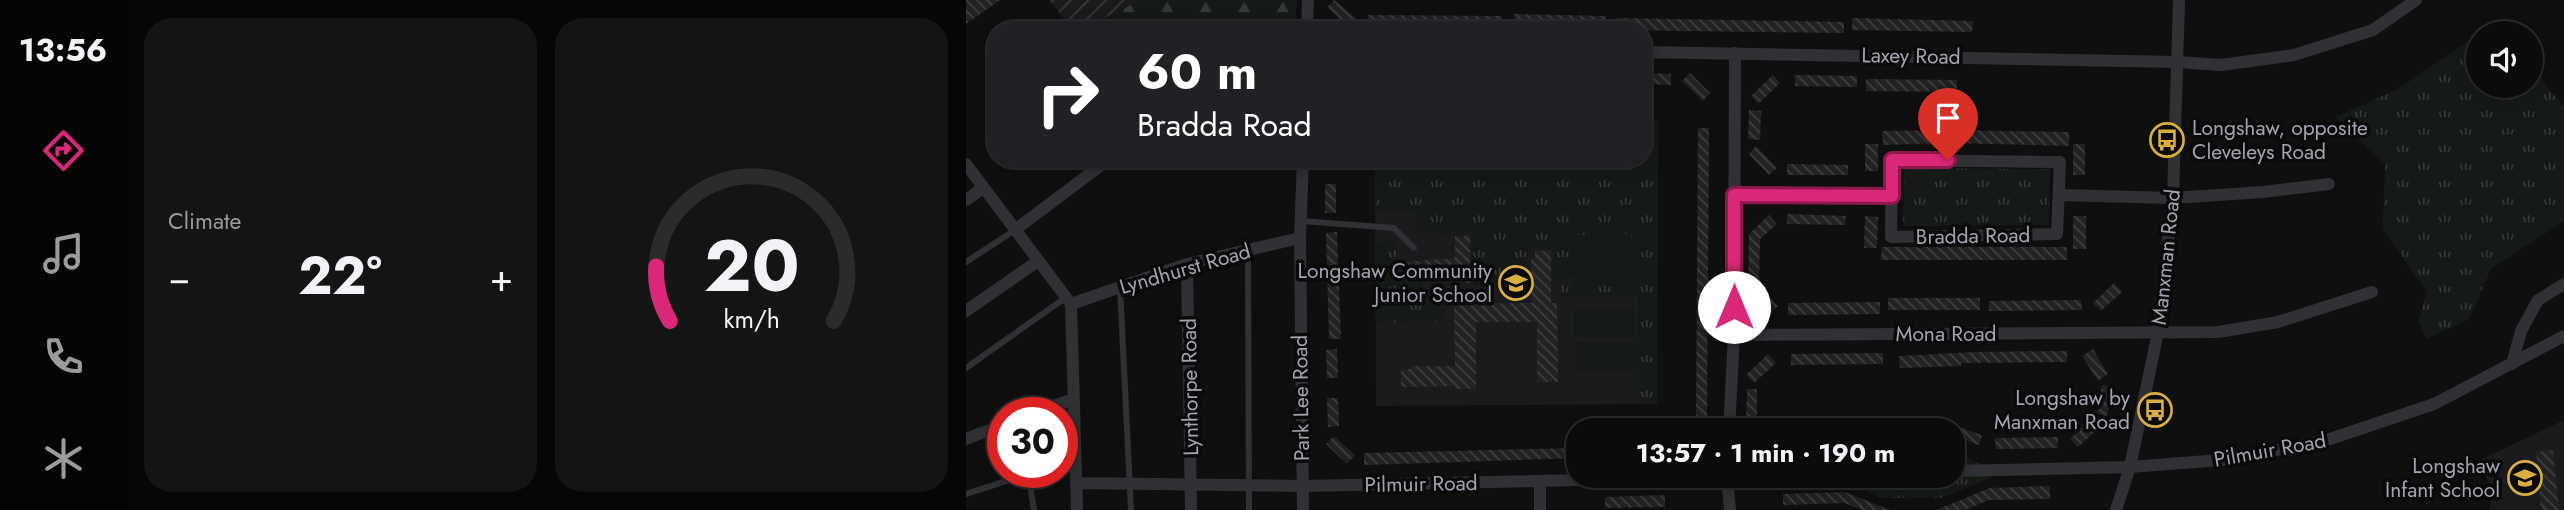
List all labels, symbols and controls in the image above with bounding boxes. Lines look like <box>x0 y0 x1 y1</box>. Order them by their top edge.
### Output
map controls <box>2466 21 2543 98</box>
button: sound <box>2466 21 2543 98</box>
text: 13:56 <box>19 27 107 73</box>
text: 60 m <box>1137 37 1257 107</box>
street label: Laxey Road <box>1861 40 1961 72</box>
icon: right <box>1022 49 1113 140</box>
pin <box>1918 88 1978 160</box>
icon: arrive <box>1929 99 1967 137</box>
text: Bradda Road <box>1137 102 1312 148</box>
place label: Longshaw, opposite Cleveleys Road <box>2192 113 2368 167</box>
bus stop icon: Longshaw, opposite Cleveleys Road <box>2148 121 2186 159</box>
icon: directions <box>39 126 88 175</box>
street label: Manxman Road <box>2144 188 2188 326</box>
text: Climate <box>168 204 241 238</box>
text: 20 <box>704 213 799 318</box>
street label: Bradda Road <box>1915 220 2031 252</box>
icon: music <box>39 229 88 278</box>
street label: Lyndhurst Road <box>1116 236 1254 302</box>
text: 22° <box>298 238 382 314</box>
text: − <box>168 250 190 305</box>
text: + <box>490 250 513 305</box>
place label: Longshaw Community Junior School <box>1298 256 1493 310</box>
school or university icon: Longshaw Community Junior School <box>1497 264 1535 302</box>
position arrow <box>1697 270 1771 344</box>
text: km/h <box>723 301 780 337</box>
street label: Lynthorpe Road <box>1174 318 1206 456</box>
street label: Mona Road <box>1895 319 1997 349</box>
icon: phone <box>39 332 88 381</box>
street label: Park Lee Road <box>1285 335 1317 461</box>
place label: Longshaw by Manxman Road <box>1994 383 2131 437</box>
bus stop icon: Longshaw by Manxman Road <box>2136 391 2174 429</box>
speed limit sign: 30 <box>987 397 1078 488</box>
street label: Pilmuir Road <box>2212 425 2328 475</box>
icon: climate <box>39 434 88 483</box>
text: 13:57 · 1 min · 190 m <box>1636 434 1895 472</box>
place label: Longshaw Infant School <box>2385 451 2501 505</box>
school or university icon: Longshaw Infant School <box>2506 459 2544 497</box>
street label: Pilmuir Road <box>1364 468 1478 500</box>

